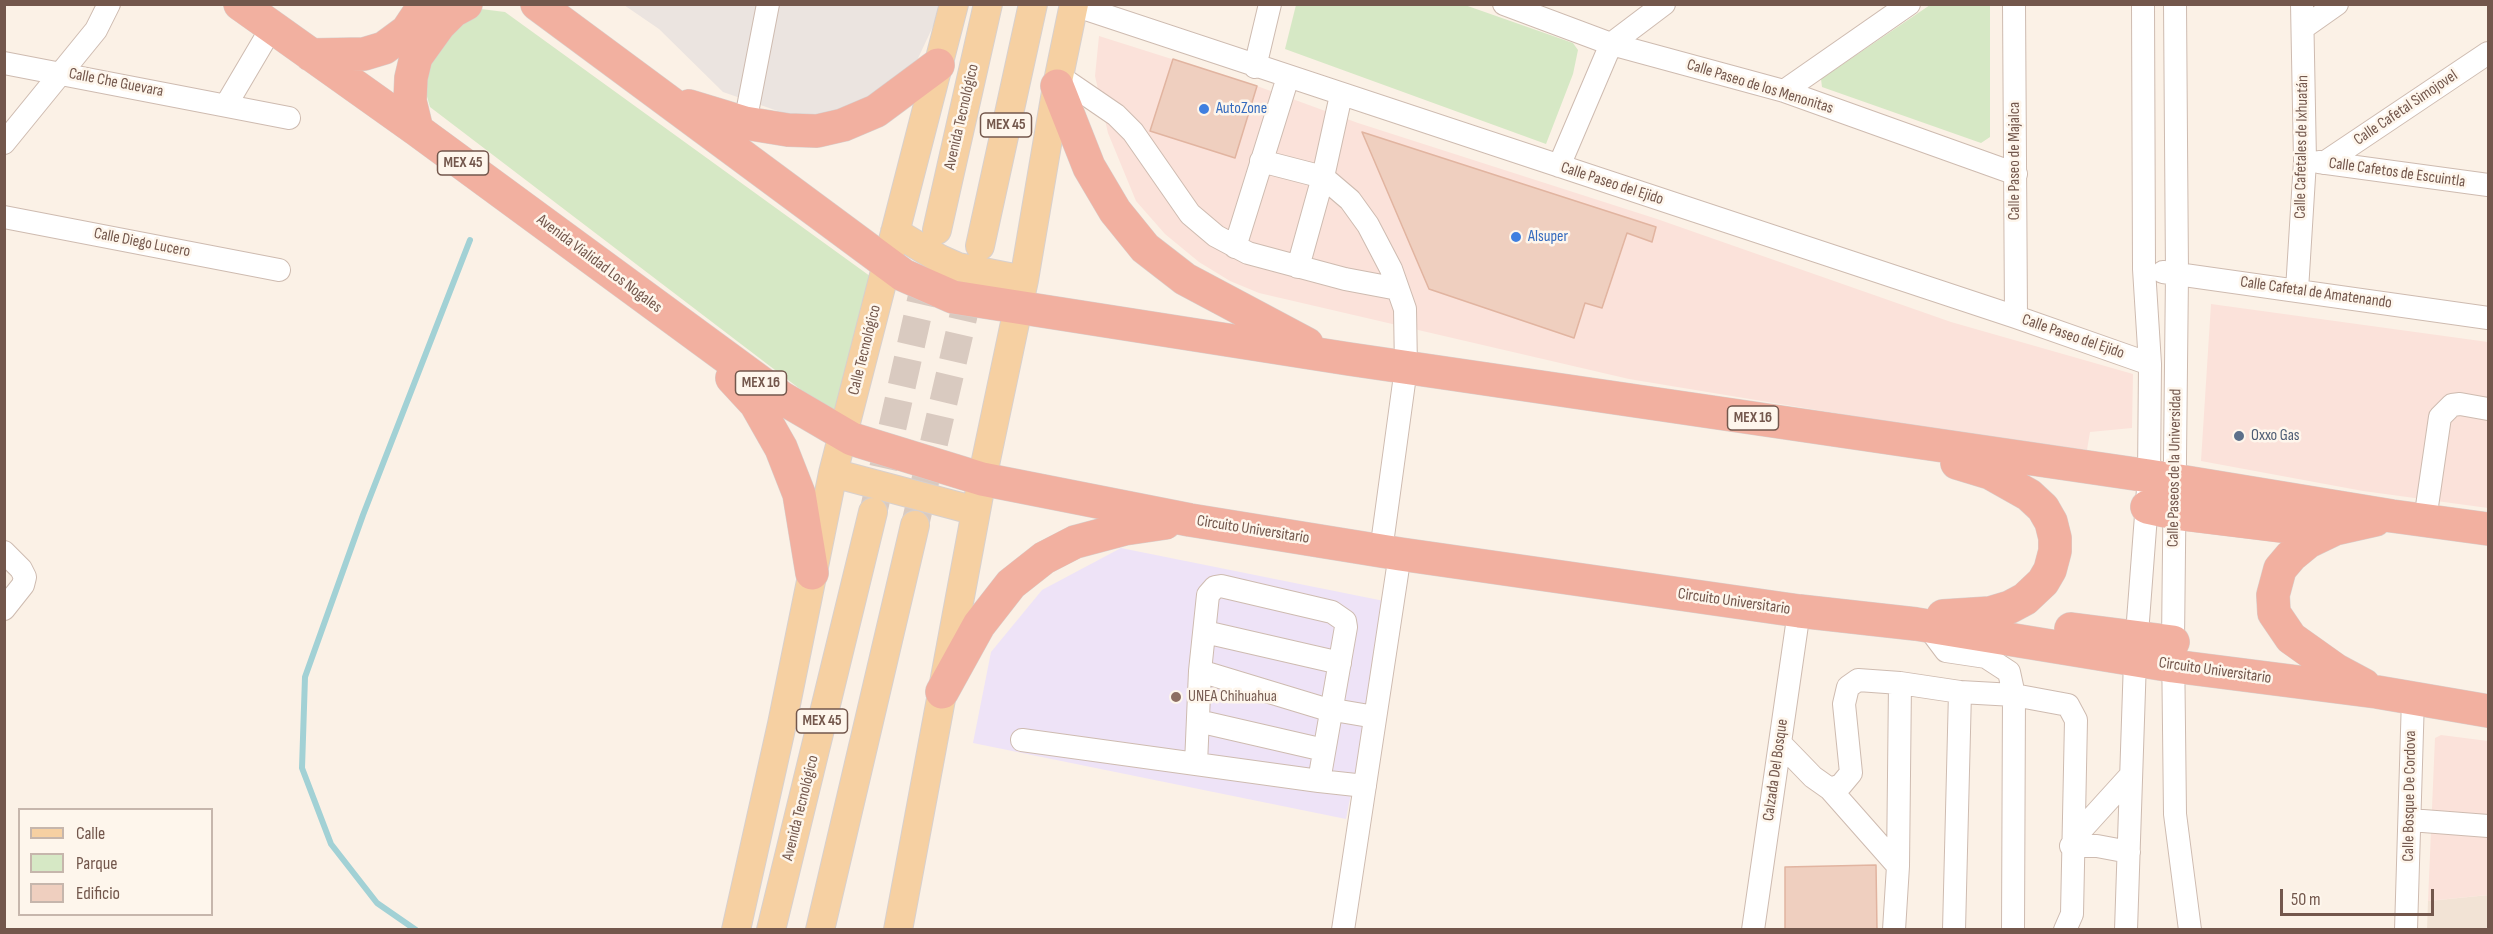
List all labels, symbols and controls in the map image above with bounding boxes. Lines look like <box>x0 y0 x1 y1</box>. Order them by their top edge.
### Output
street label: Calle Paseo de los Menonitas <box>1684 56 1836 118</box>
street label: Avenida Tecnológico <box>941 62 983 172</box>
street label: Calle Che Guevara <box>67 64 165 102</box>
street label: Calle Cafetal Simojovel <box>2350 66 2462 150</box>
street label: Calle Cafetales de Ixhuatán <box>2291 75 2313 219</box>
place label: AutoZone <box>1216 99 1267 119</box>
marker: AutoZone <box>1197 102 1211 116</box>
street label: Calle Paseo de Majalca <box>2005 102 2025 220</box>
road number: MEX 45 <box>980 113 1032 137</box>
road number: MEX 45 <box>438 151 488 175</box>
street label: Calle Cafetos de Escuintla <box>2328 154 2466 192</box>
street label: Calle Paseo del Ejido <box>1558 158 1666 210</box>
street label: Avenida Vialidad Los Nogales <box>533 211 665 317</box>
street label: Calle Diego Lucero <box>92 224 192 262</box>
place label: Alsuper <box>1528 227 1568 247</box>
marker: Alsuper <box>1509 230 1523 244</box>
street label: Calle Cafetal de Amatenando <box>2239 273 2393 313</box>
street label: Calle Tecnológico <box>845 303 885 397</box>
street label: Calle Paseo del Ejido <box>2019 311 2127 363</box>
road number: MEX 16 <box>736 371 786 395</box>
street label: Calle Paseos de la Universidad <box>2164 389 2186 547</box>
road number: MEX 16 <box>1728 406 1778 430</box>
place label: Oxxo Gas <box>2251 426 2300 446</box>
marker: Oxxo Gas <box>2232 429 2246 443</box>
street label: Circuito Universitario <box>1195 512 1311 548</box>
street label: Circuito Universitario <box>1676 585 1792 619</box>
street label: Circuito Universitario <box>2157 654 2273 688</box>
place label: UNEA Chihuahua <box>1188 687 1277 707</box>
marker: UNEA Chihuahua <box>1169 690 1183 704</box>
road number: MEX 45 <box>796 709 848 733</box>
street label: Calzada Del Bosque <box>1759 718 1793 822</box>
street label: Calle Bosque De Cordova <box>2399 730 2421 862</box>
street label: Avenida Tecnológico <box>779 753 823 863</box>
legend <box>18 808 213 916</box>
text: Calle <box>76 823 105 844</box>
text: Parque <box>76 853 117 874</box>
scale bar <box>2283 877 2438 915</box>
text: Edificio <box>76 883 120 904</box>
text: 50 m <box>2291 889 2321 910</box>

